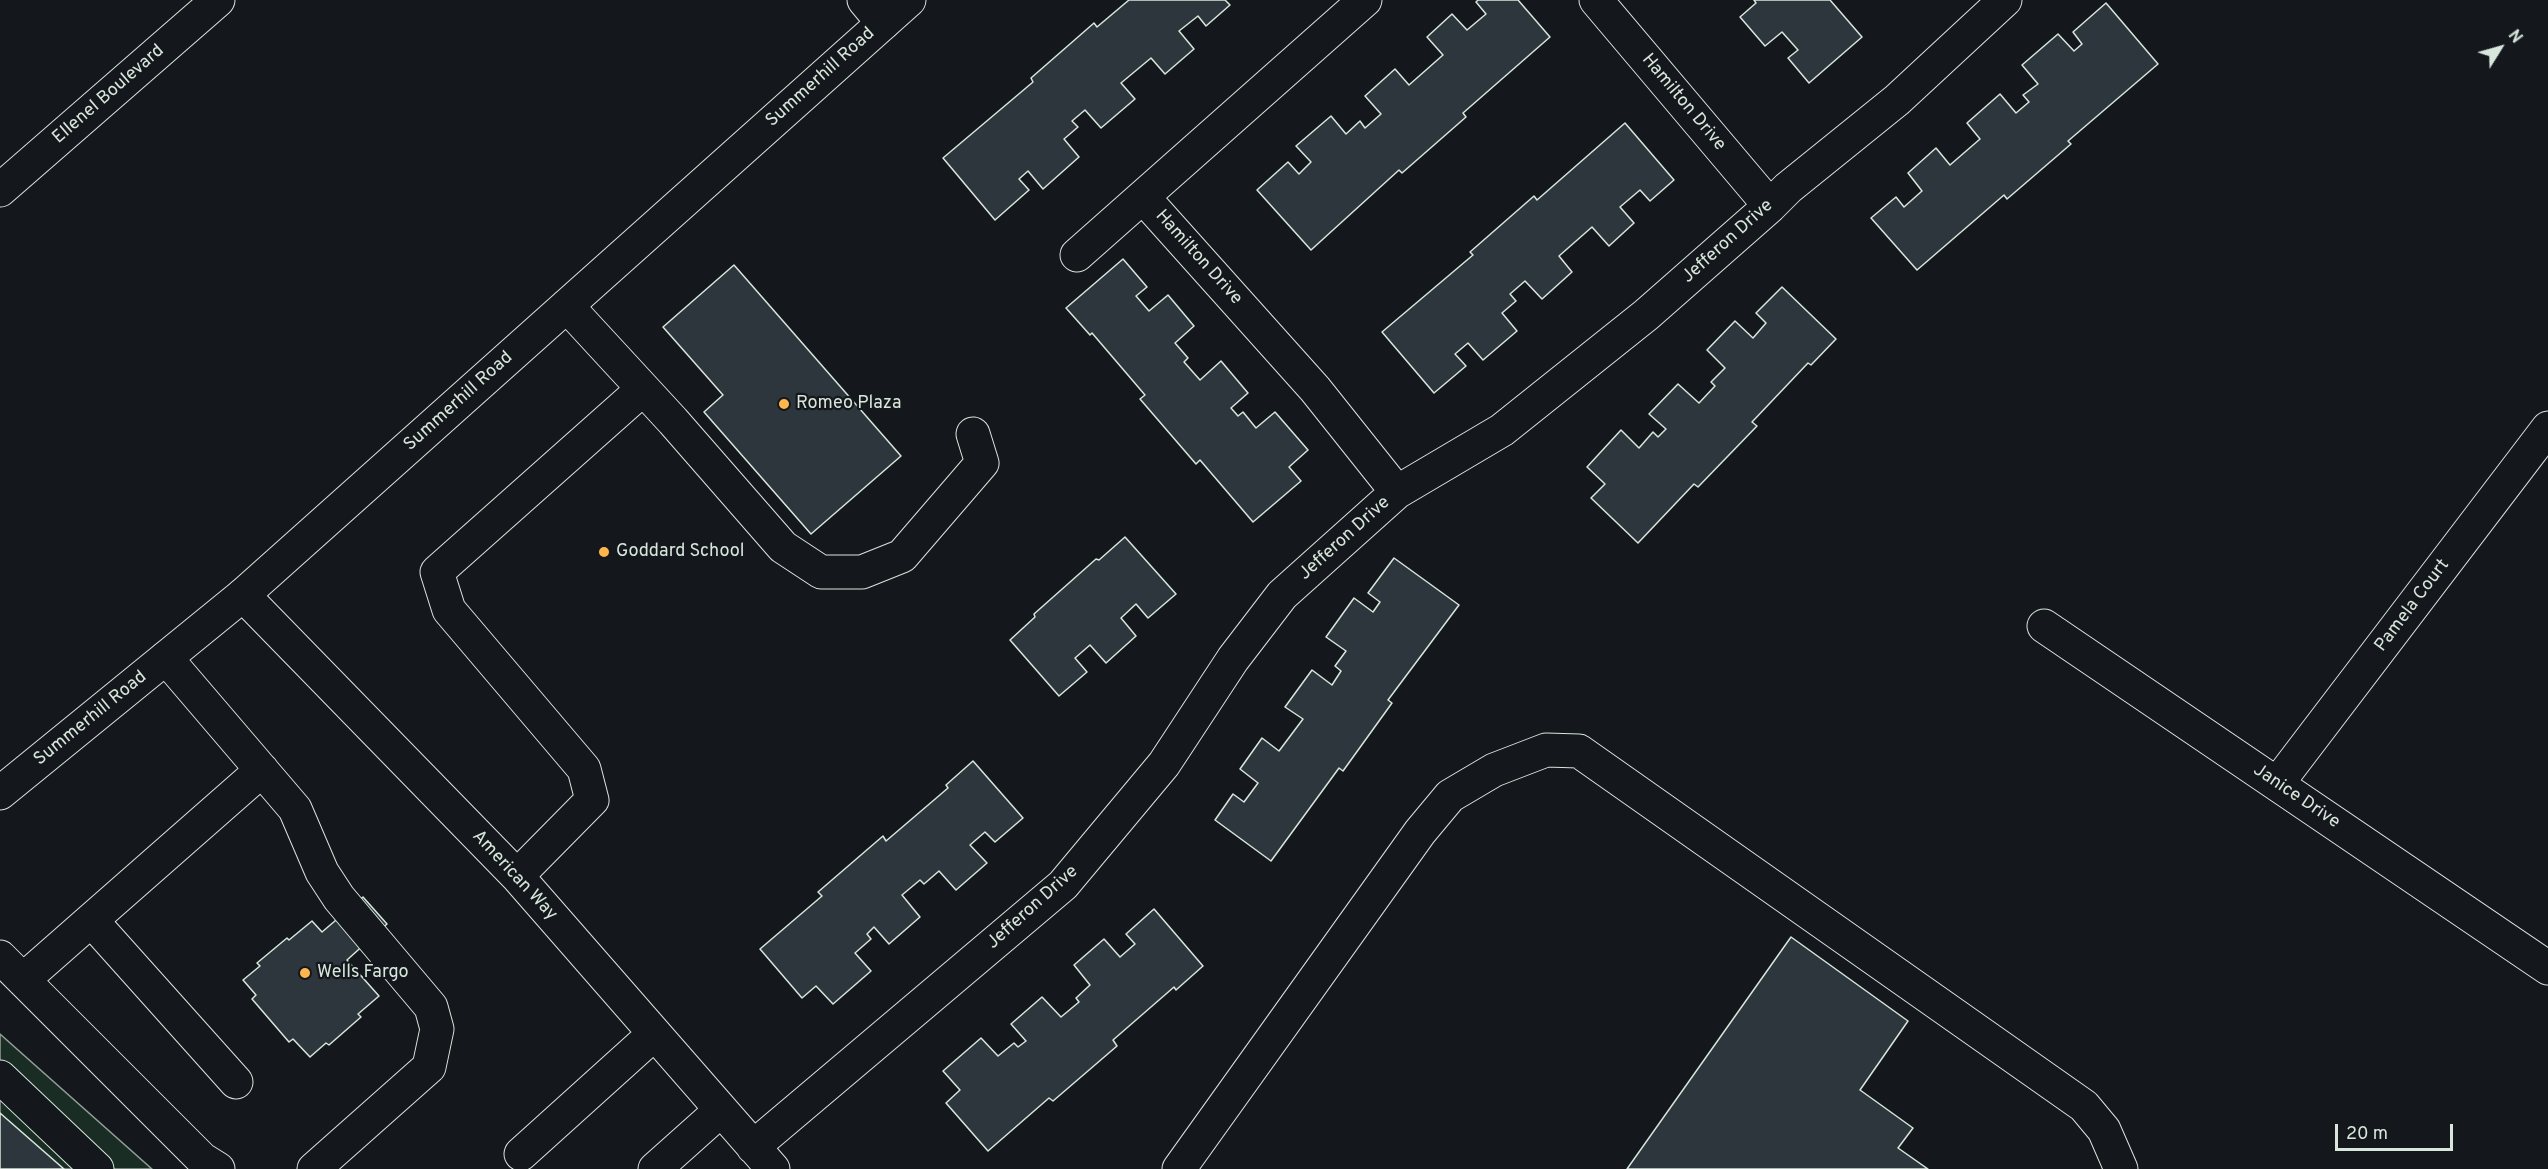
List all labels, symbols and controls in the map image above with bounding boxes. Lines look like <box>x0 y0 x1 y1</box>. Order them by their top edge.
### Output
north arrow <box>2470 18 2530 78</box>
street label: Summerhill Road <box>762 24 880 132</box>
text: N <box>2503 27 2526 48</box>
street label: Ellenel Boulevard <box>49 41 169 149</box>
street label: Hamilton Drive <box>1636 50 1730 156</box>
street label: Jefferon Drive <box>1678 195 1778 289</box>
street label: Hamilton Drive <box>1150 206 1246 310</box>
street label: Summerhill Road <box>400 348 518 456</box>
place label: Romeo Plaza <box>796 393 901 415</box>
marker: Romeo Plaza <box>777 397 791 411</box>
street label: Jefferon Drive <box>1295 492 1395 586</box>
place label: Goddard School <box>616 541 745 563</box>
marker: Goddard School <box>597 545 611 559</box>
street label: Pamela Court <box>2371 555 2455 657</box>
street label: Summerhill Road <box>30 667 152 771</box>
street label: Janice Drive <box>2249 760 2343 834</box>
street label: American Way <box>467 826 561 926</box>
street label: Jefferon Drive <box>983 861 1083 955</box>
place label: Wells Fargo <box>317 962 409 984</box>
marker: Wells Fargo <box>298 966 312 980</box>
scale bar <box>2338 1112 2456 1150</box>
text: 20 m <box>2346 1123 2388 1146</box>

